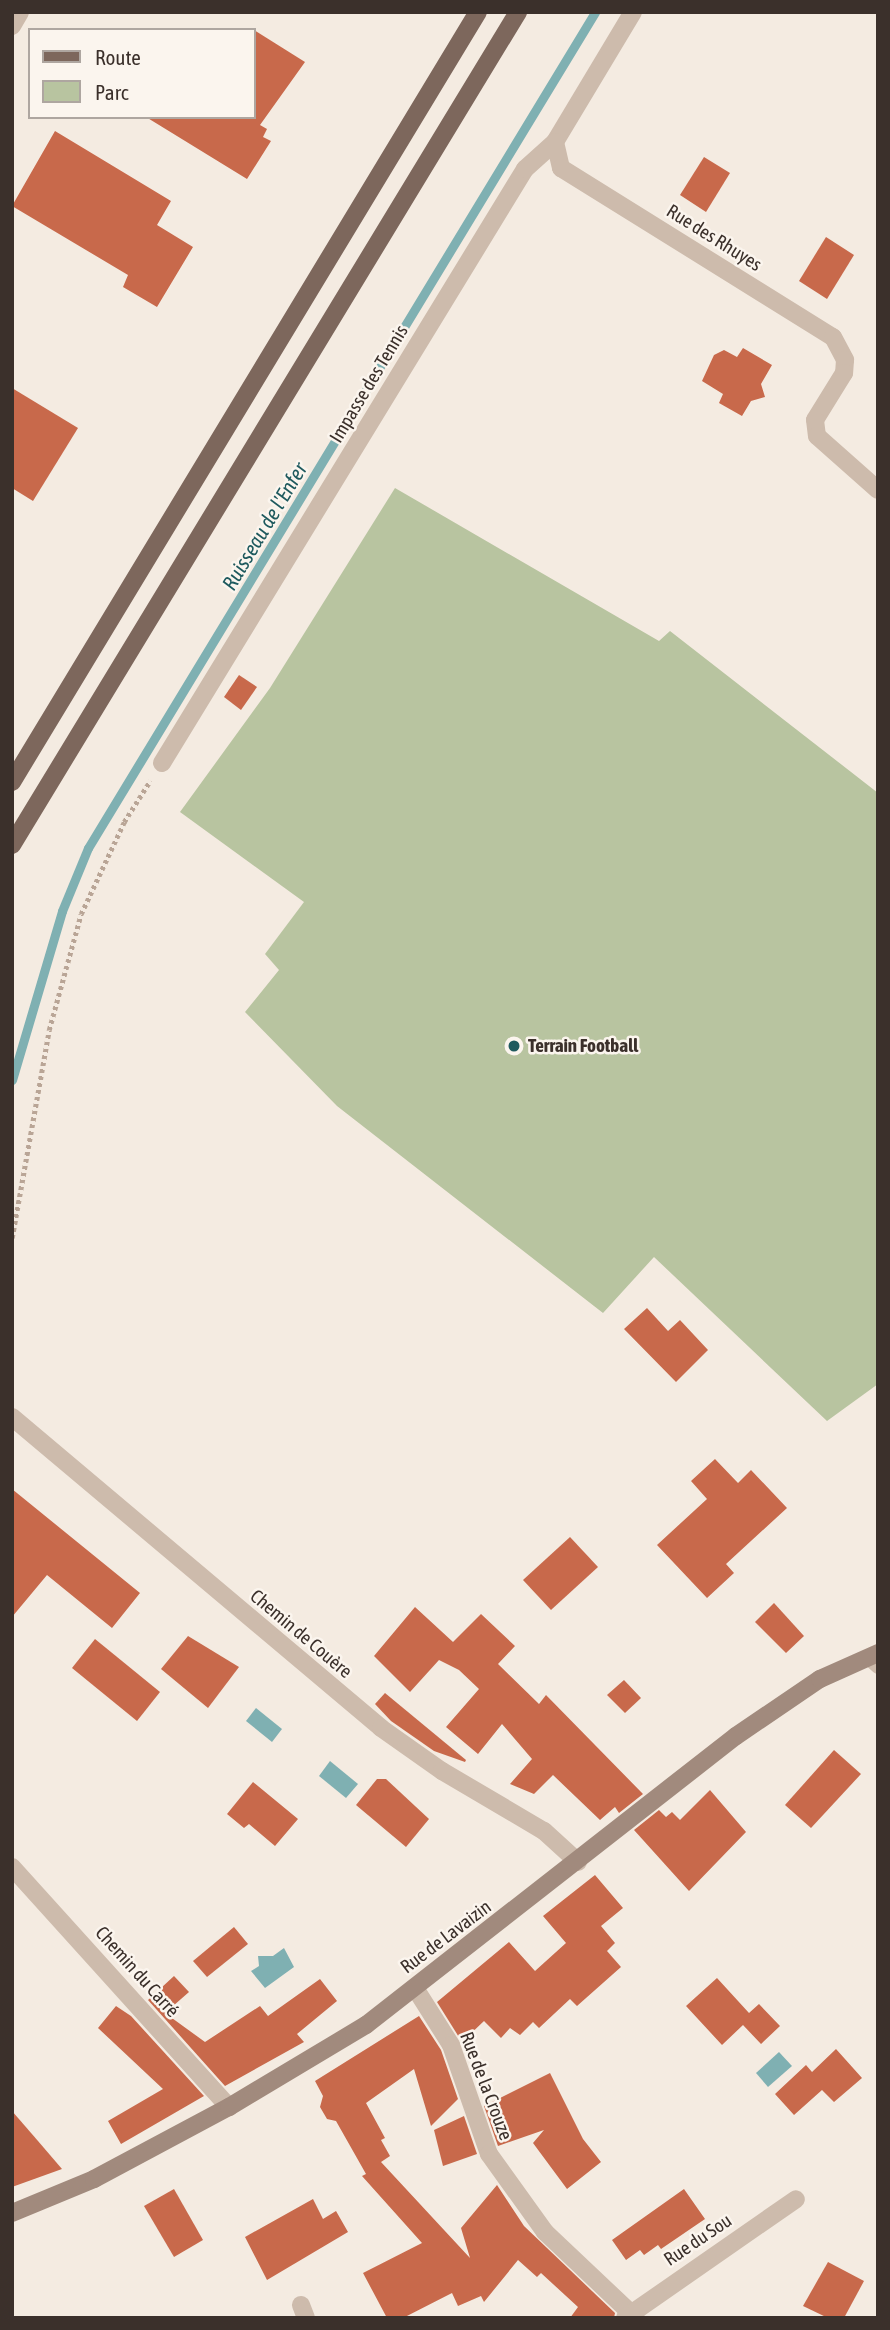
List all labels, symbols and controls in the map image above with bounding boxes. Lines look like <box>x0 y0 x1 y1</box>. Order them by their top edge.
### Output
legend <box>28 28 256 119</box>
text: Route <box>95 45 141 69</box>
text: Parc <box>95 80 129 104</box>
street label: Rue des Rhuyes <box>662 200 766 276</box>
street label: Impasse des Tennis <box>325 321 413 447</box>
water label: Ruisseau de l'Enfer <box>216 458 312 594</box>
place label: Terrain Football <box>528 1035 638 1057</box>
marker: Terrain Football <box>506 1038 522 1054</box>
street label: Chemin de Couère <box>245 1585 357 1683</box>
street label: Rue de Lavaizin <box>396 1896 496 1978</box>
street label: Chemin du Carré <box>90 1922 184 2022</box>
street label: Rue de la Crouze <box>455 2029 517 2143</box>
street label: Rue du Sou <box>660 2209 736 2271</box>

